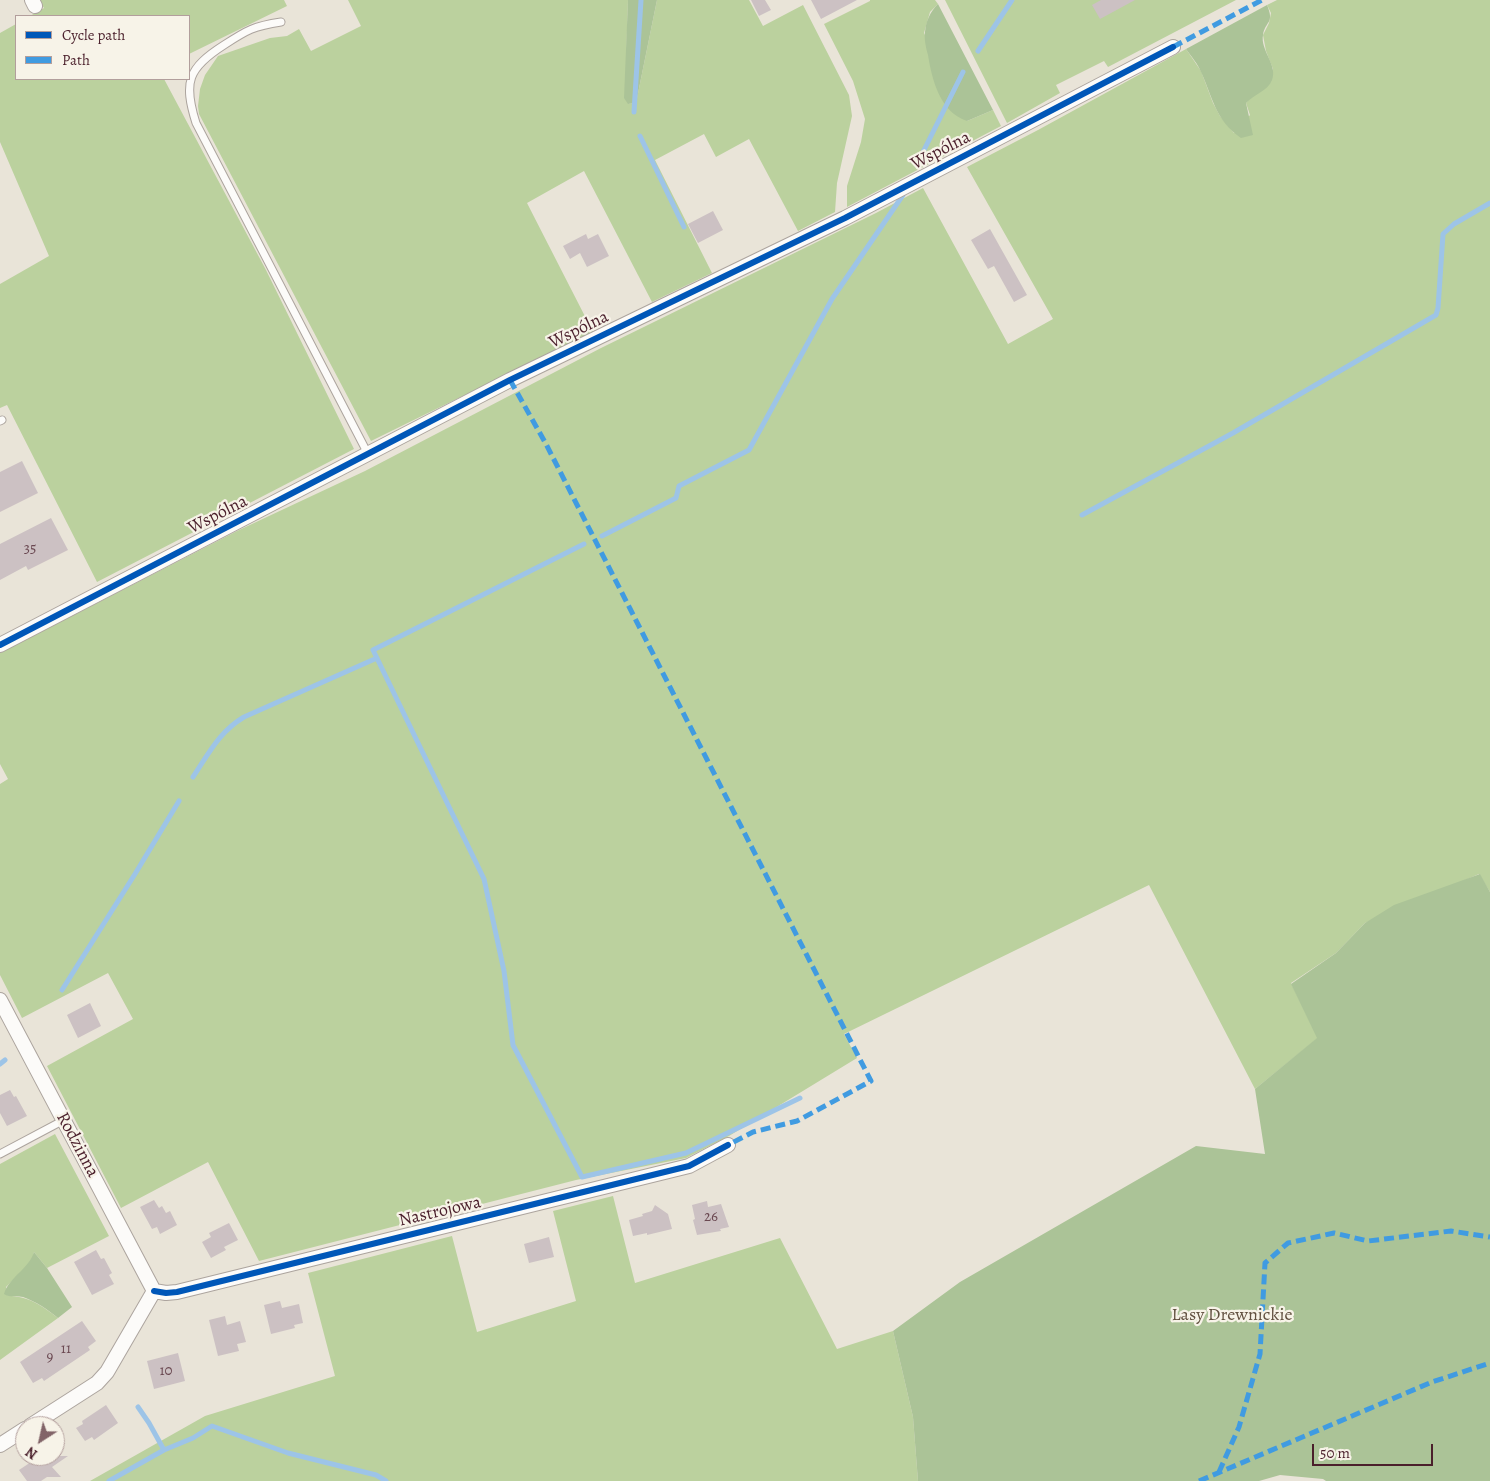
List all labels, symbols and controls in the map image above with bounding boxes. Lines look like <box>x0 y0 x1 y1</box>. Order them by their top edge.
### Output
legend <box>15 15 190 80</box>
text: Cycle path <box>62 25 125 45</box>
text: Path <box>62 50 90 70</box>
street label: Wspólna <box>908 127 974 175</box>
street label: Wspólna <box>546 306 612 354</box>
street label: Wspólna <box>185 491 251 539</box>
house number: 35 <box>24 540 36 558</box>
street label: Rodzinna <box>51 1109 103 1181</box>
street label: Nastrojowa <box>397 1192 483 1232</box>
house number: 26 <box>704 1208 718 1226</box>
park label: Lasy Drewnickie <box>1171 1305 1293 1327</box>
house number: 11 <box>61 1340 71 1358</box>
house number: 9 <box>47 1348 53 1366</box>
house number: 10 <box>159 1362 173 1380</box>
north arrow <box>15 1416 65 1466</box>
scale bar <box>1315 1434 1436 1466</box>
text: N <box>22 1442 41 1464</box>
text: 50 m <box>1320 1443 1350 1463</box>

